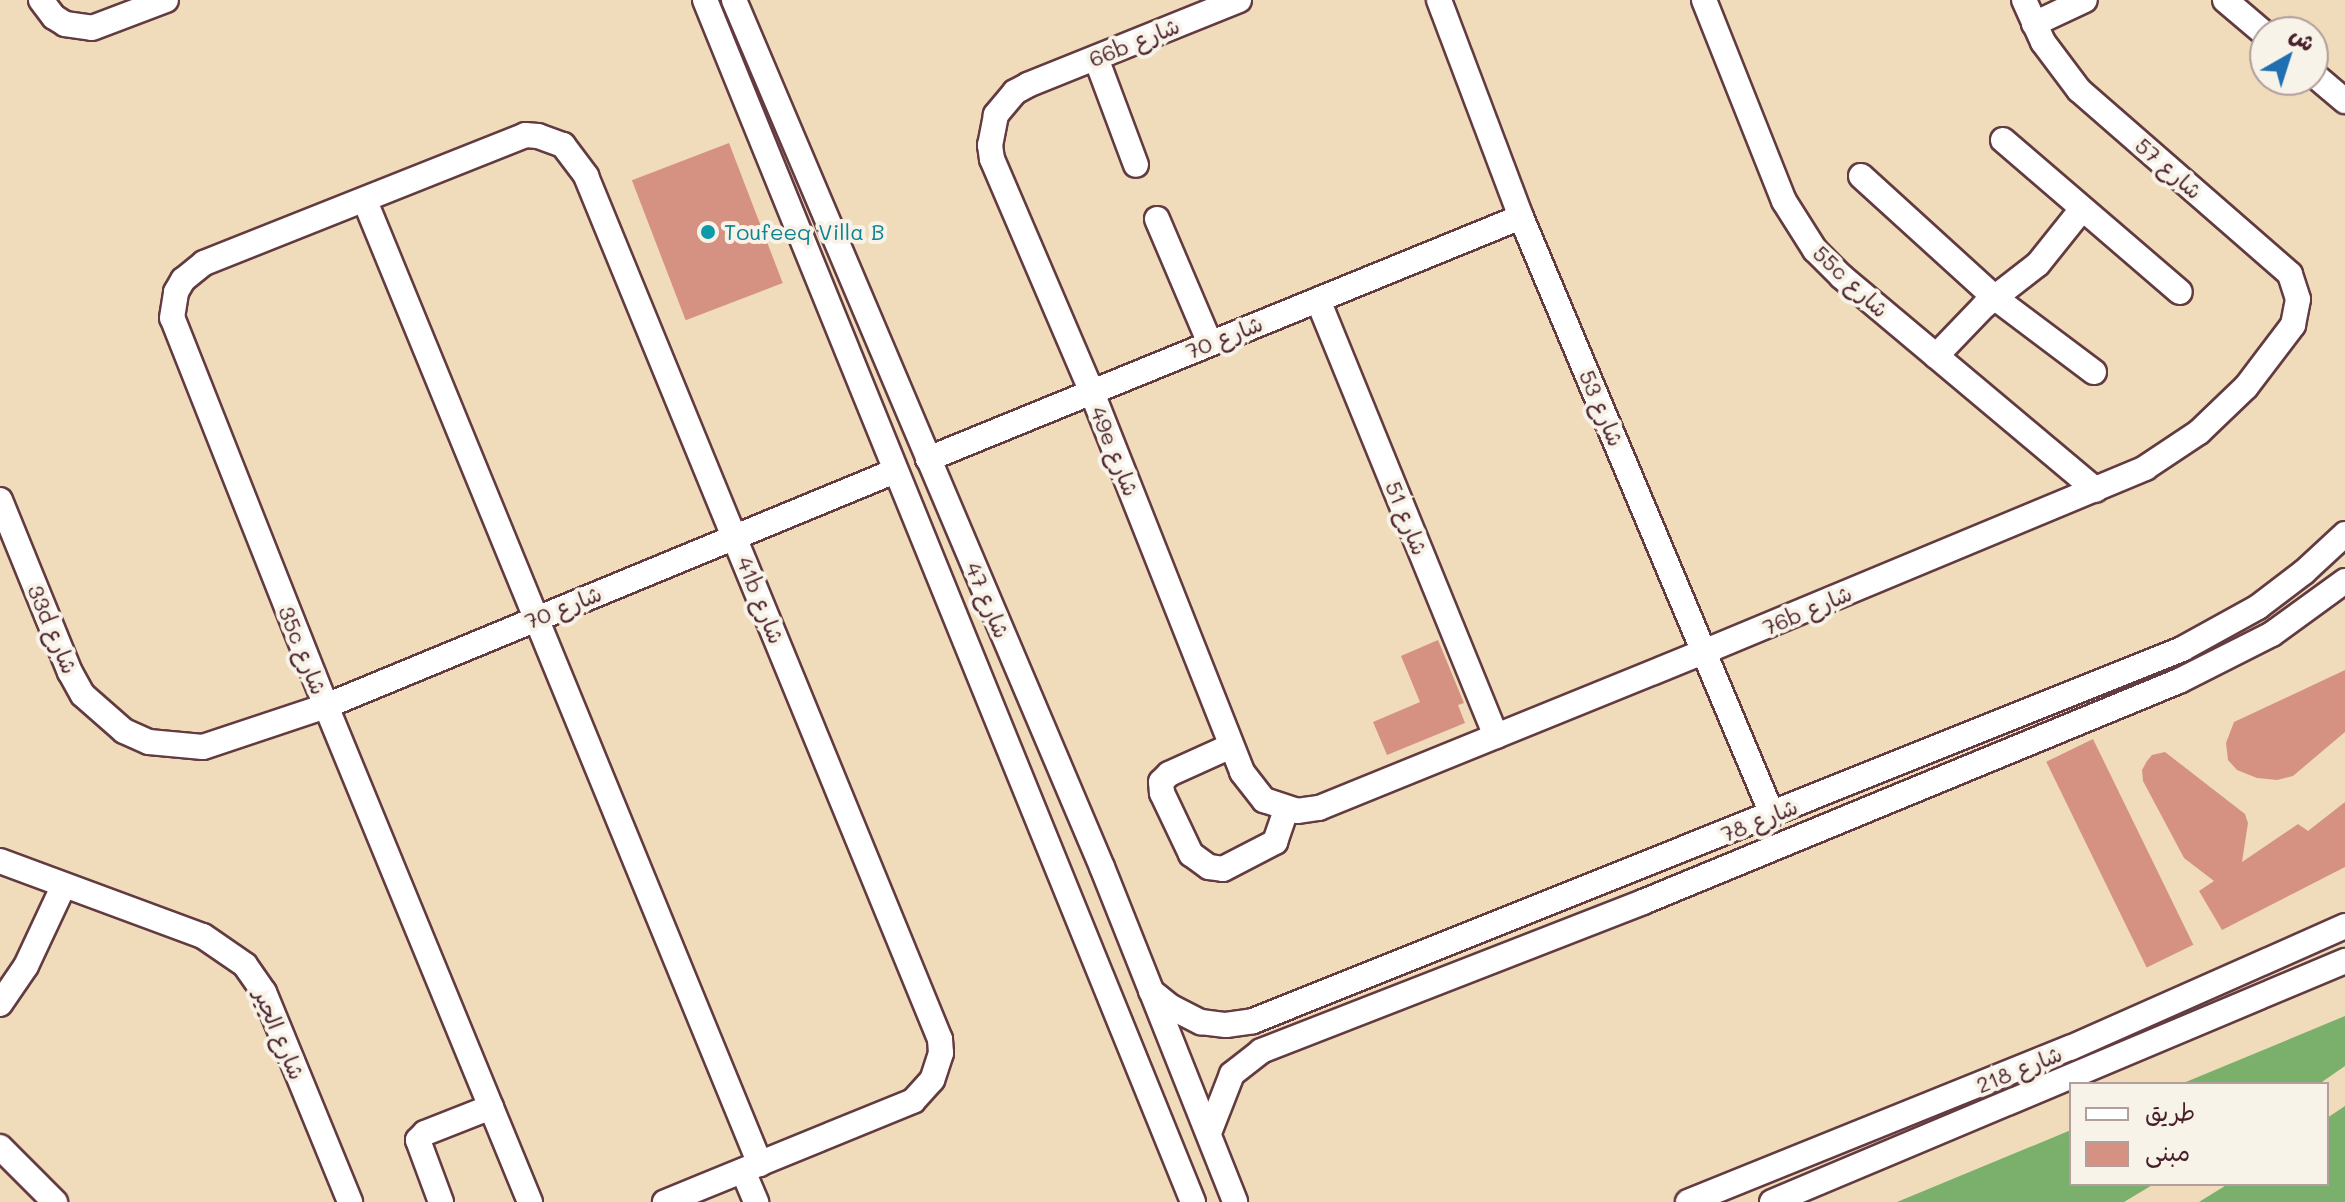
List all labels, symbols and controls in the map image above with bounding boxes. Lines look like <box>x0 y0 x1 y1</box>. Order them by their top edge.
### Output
street label: 66b شارع <box>1085 12 1183 72</box>
north arrow <box>2249 16 2329 96</box>
text: ش <box>2285 20 2322 57</box>
street label: شارع 57 <box>2130 132 2208 204</box>
place label: Toufeeq Villa B <box>724 219 885 245</box>
marker: Toufeeq Villa B <box>699 223 717 241</box>
street label: 55c شارع <box>1808 240 1894 322</box>
street label: شارع 70 <box>1182 310 1266 364</box>
street label: شارع 53 <box>1574 366 1630 450</box>
street label: 49e شارع <box>1085 402 1145 500</box>
street label: شارع 51 <box>1380 477 1434 559</box>
street label: 41b شارع <box>732 553 790 647</box>
street label: شارع 47 <box>960 558 1016 642</box>
street label: 76b شارع <box>1758 579 1856 641</box>
street label: 33d شارع <box>22 580 84 678</box>
street label: شارع 70 <box>521 580 605 634</box>
street label: 35c شارع <box>273 602 333 698</box>
street label: شارع 78 <box>1717 793 1801 847</box>
street label: شارع الجير <box>249 985 311 1083</box>
street label: شارع 218 <box>1972 1040 2066 1098</box>
legend <box>2069 1082 2329 1186</box>
text: طريق <box>2145 1096 2195 1127</box>
text: مبنى <box>2145 1136 2190 1167</box>

